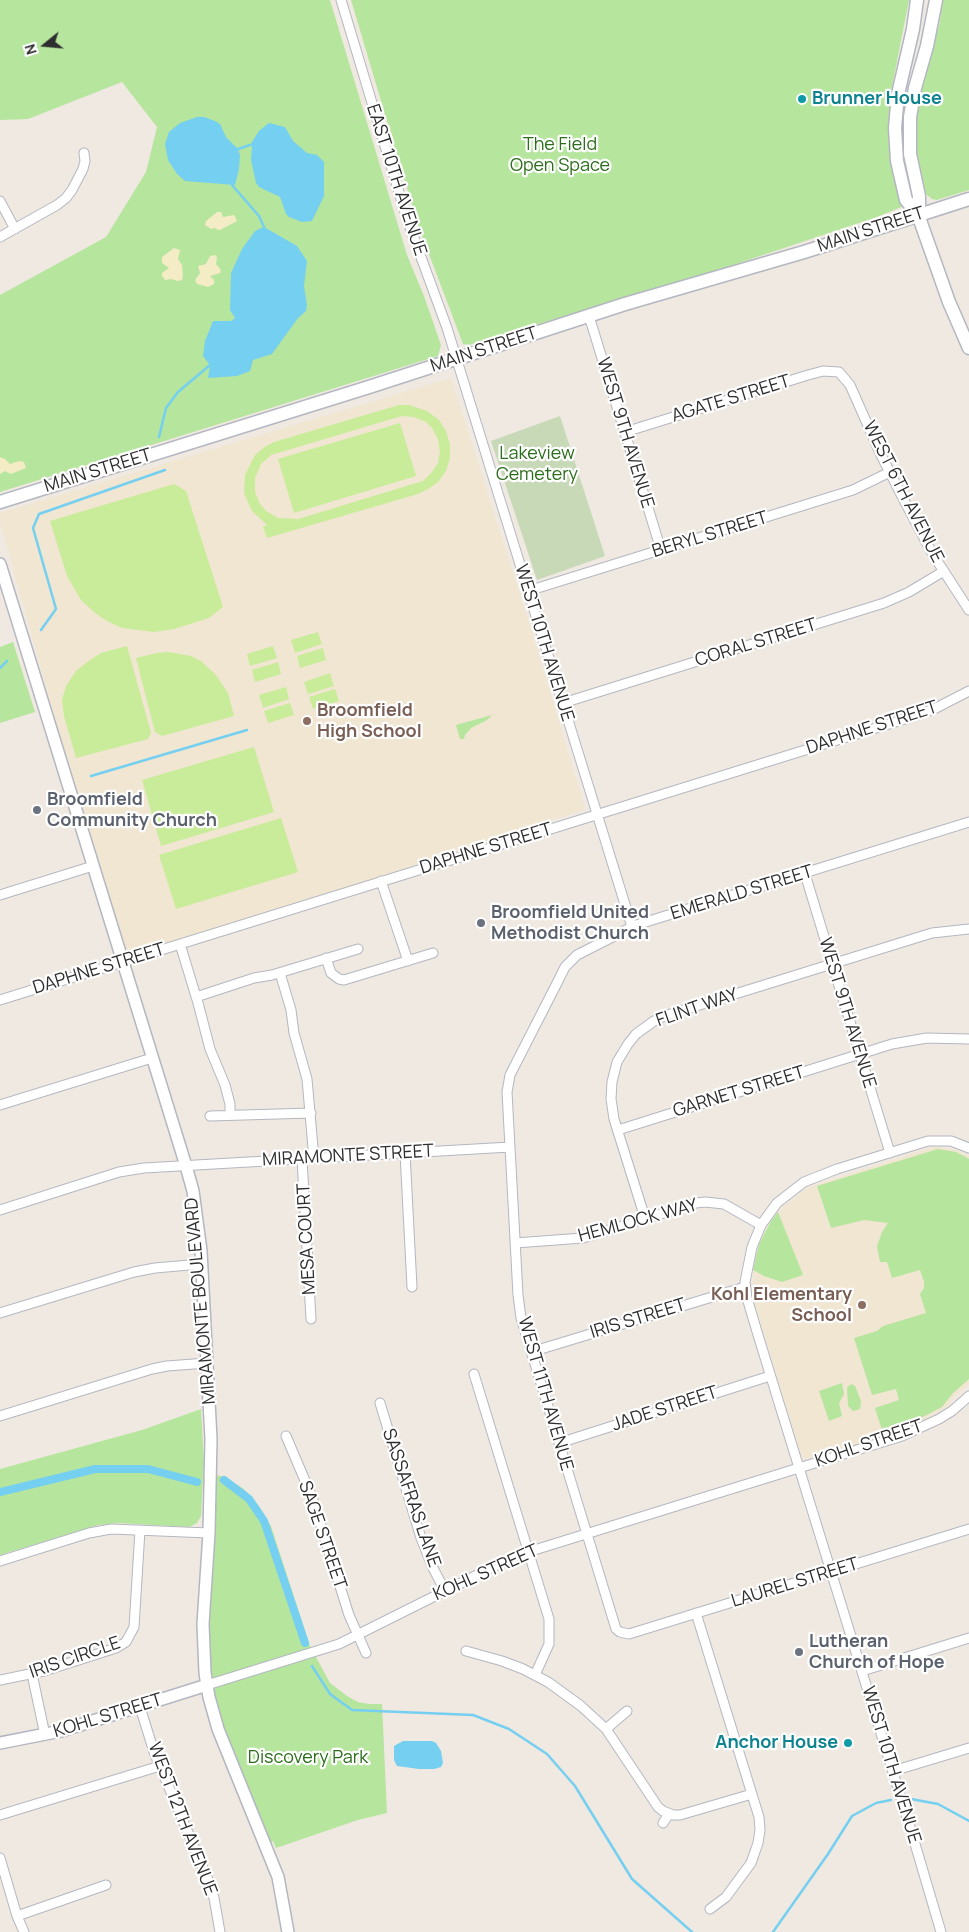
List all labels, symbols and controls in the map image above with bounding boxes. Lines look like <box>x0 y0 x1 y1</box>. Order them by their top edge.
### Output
north arrow <box>20 20 70 70</box>
text: N <box>20 42 41 57</box>
place label: Brunner House <box>812 88 942 110</box>
marker: Brunner House <box>796 93 808 105</box>
street label: EAST 10TH AVENUE <box>361 102 431 258</box>
park label: The Field Open Space <box>510 134 610 176</box>
street label: MAIN STREET <box>815 203 927 257</box>
street label: MAIN STREET <box>428 323 540 377</box>
street label: WEST 9TH AVENUE <box>592 355 658 511</box>
street label: AGATE STREET <box>669 371 793 427</box>
street label: WEST 6TH AVENUE <box>858 417 948 567</box>
park label: Lakeview Cemetery <box>496 443 578 486</box>
street label: MAIN STREET <box>42 444 154 498</box>
street label: BERYL STREET <box>650 507 770 563</box>
street label: WEST 10TH AVENUE <box>510 562 578 724</box>
street label: CORAL STREET <box>693 614 819 672</box>
street label: DAPHNE STREET <box>804 697 940 759</box>
place label: Broomfield High School <box>317 700 422 742</box>
marker: Broomfield High School <box>301 715 313 727</box>
place label: Broomfield Community Church <box>47 789 217 832</box>
marker: Broomfield Community Church <box>31 804 43 816</box>
street label: DAPHNE STREET <box>417 819 555 879</box>
street label: EMERALD STREET <box>668 861 816 925</box>
place label: Broomfield United Methodist Church <box>491 902 649 944</box>
marker: Broomfield United Methodist Church <box>475 917 487 929</box>
street label: WEST 9TH AVENUE <box>814 935 880 1091</box>
street label: DAPHNE STREET <box>30 939 168 999</box>
street label: FLINT WAY <box>653 984 741 1032</box>
street label: GARNET STREET <box>671 1062 807 1122</box>
street label: MIRAMONTE STREET <box>262 1141 434 1171</box>
street label: MESA COURT <box>293 1183 321 1295</box>
street label: HEMLOCK WAY <box>576 1195 700 1247</box>
street label: MIRAMONTE BOULEVARD <box>181 1197 221 1405</box>
place label: Kohl Elementary School <box>711 1284 852 1326</box>
street label: IRIS STREET <box>588 1294 688 1344</box>
marker: Kohl Elementary School <box>856 1299 868 1311</box>
street label: WEST 11TH AVENUE <box>513 1314 577 1474</box>
street label: JADE STREET <box>609 1382 721 1436</box>
street label: KOHL STREET <box>812 1415 926 1473</box>
street label: SASSAFRAS LANE <box>377 1426 445 1570</box>
street label: SAGE STREET <box>293 1478 351 1592</box>
street label: KOHL STREET <box>430 1540 542 1606</box>
street label: LAUREL STREET <box>729 1553 861 1613</box>
place label: Lutheran Church of Hope <box>809 1631 945 1674</box>
street label: IRIS CIRCLE <box>27 1632 123 1684</box>
marker: Lutheran Church of Hope <box>793 1646 805 1658</box>
street label: WEST 10TH AVENUE <box>857 1684 925 1846</box>
street label: KOHL STREET <box>51 1689 165 1743</box>
place label: Anchor House <box>715 1732 838 1754</box>
marker: Anchor House <box>842 1737 854 1749</box>
street label: WEST 12TH AVENUE <box>143 1739 221 1899</box>
park label: Discovery Park <box>248 1747 368 1769</box>

